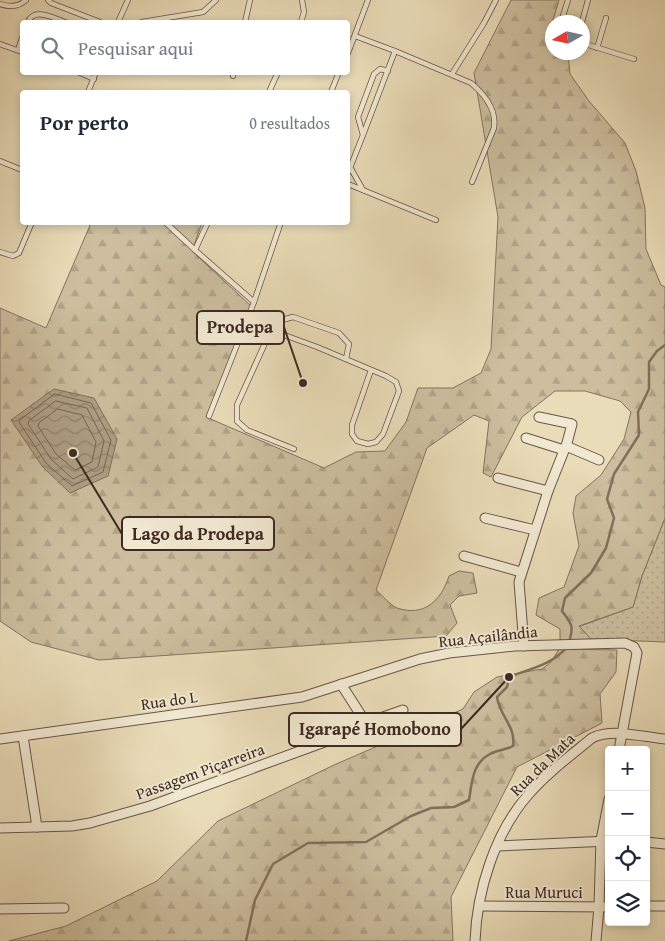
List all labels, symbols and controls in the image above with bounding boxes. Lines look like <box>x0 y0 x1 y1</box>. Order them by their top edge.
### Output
north arrow <box>545 15 590 60</box>
search box <box>20 20 350 75</box>
icon: search <box>38 34 66 62</box>
text: Pesquisar aqui <box>78 34 193 62</box>
text: Por perto <box>40 107 129 138</box>
text: 0 resultados <box>249 111 330 135</box>
callout: Prodepa <box>197 311 284 344</box>
text: Prodepa <box>207 313 274 340</box>
callout: Lago da Prodepa <box>122 517 274 550</box>
text: Lago da Prodepa <box>132 520 265 547</box>
street label: Rua Açailândia <box>437 619 539 653</box>
street label: Rua do L <box>139 684 199 716</box>
callout: Igarapé Homobono <box>289 713 461 746</box>
text: Igarapé Homobono <box>299 715 451 742</box>
street label: Rua da Mata <box>504 726 580 801</box>
street label: Passagem Piçarreira <box>132 736 268 805</box>
map controls <box>605 746 650 926</box>
button: + <box>605 746 650 791</box>
button: − <box>605 791 650 836</box>
button: locate <box>605 836 650 881</box>
street label: Rua Muruci <box>505 880 583 904</box>
button: layers <box>605 881 650 926</box>

